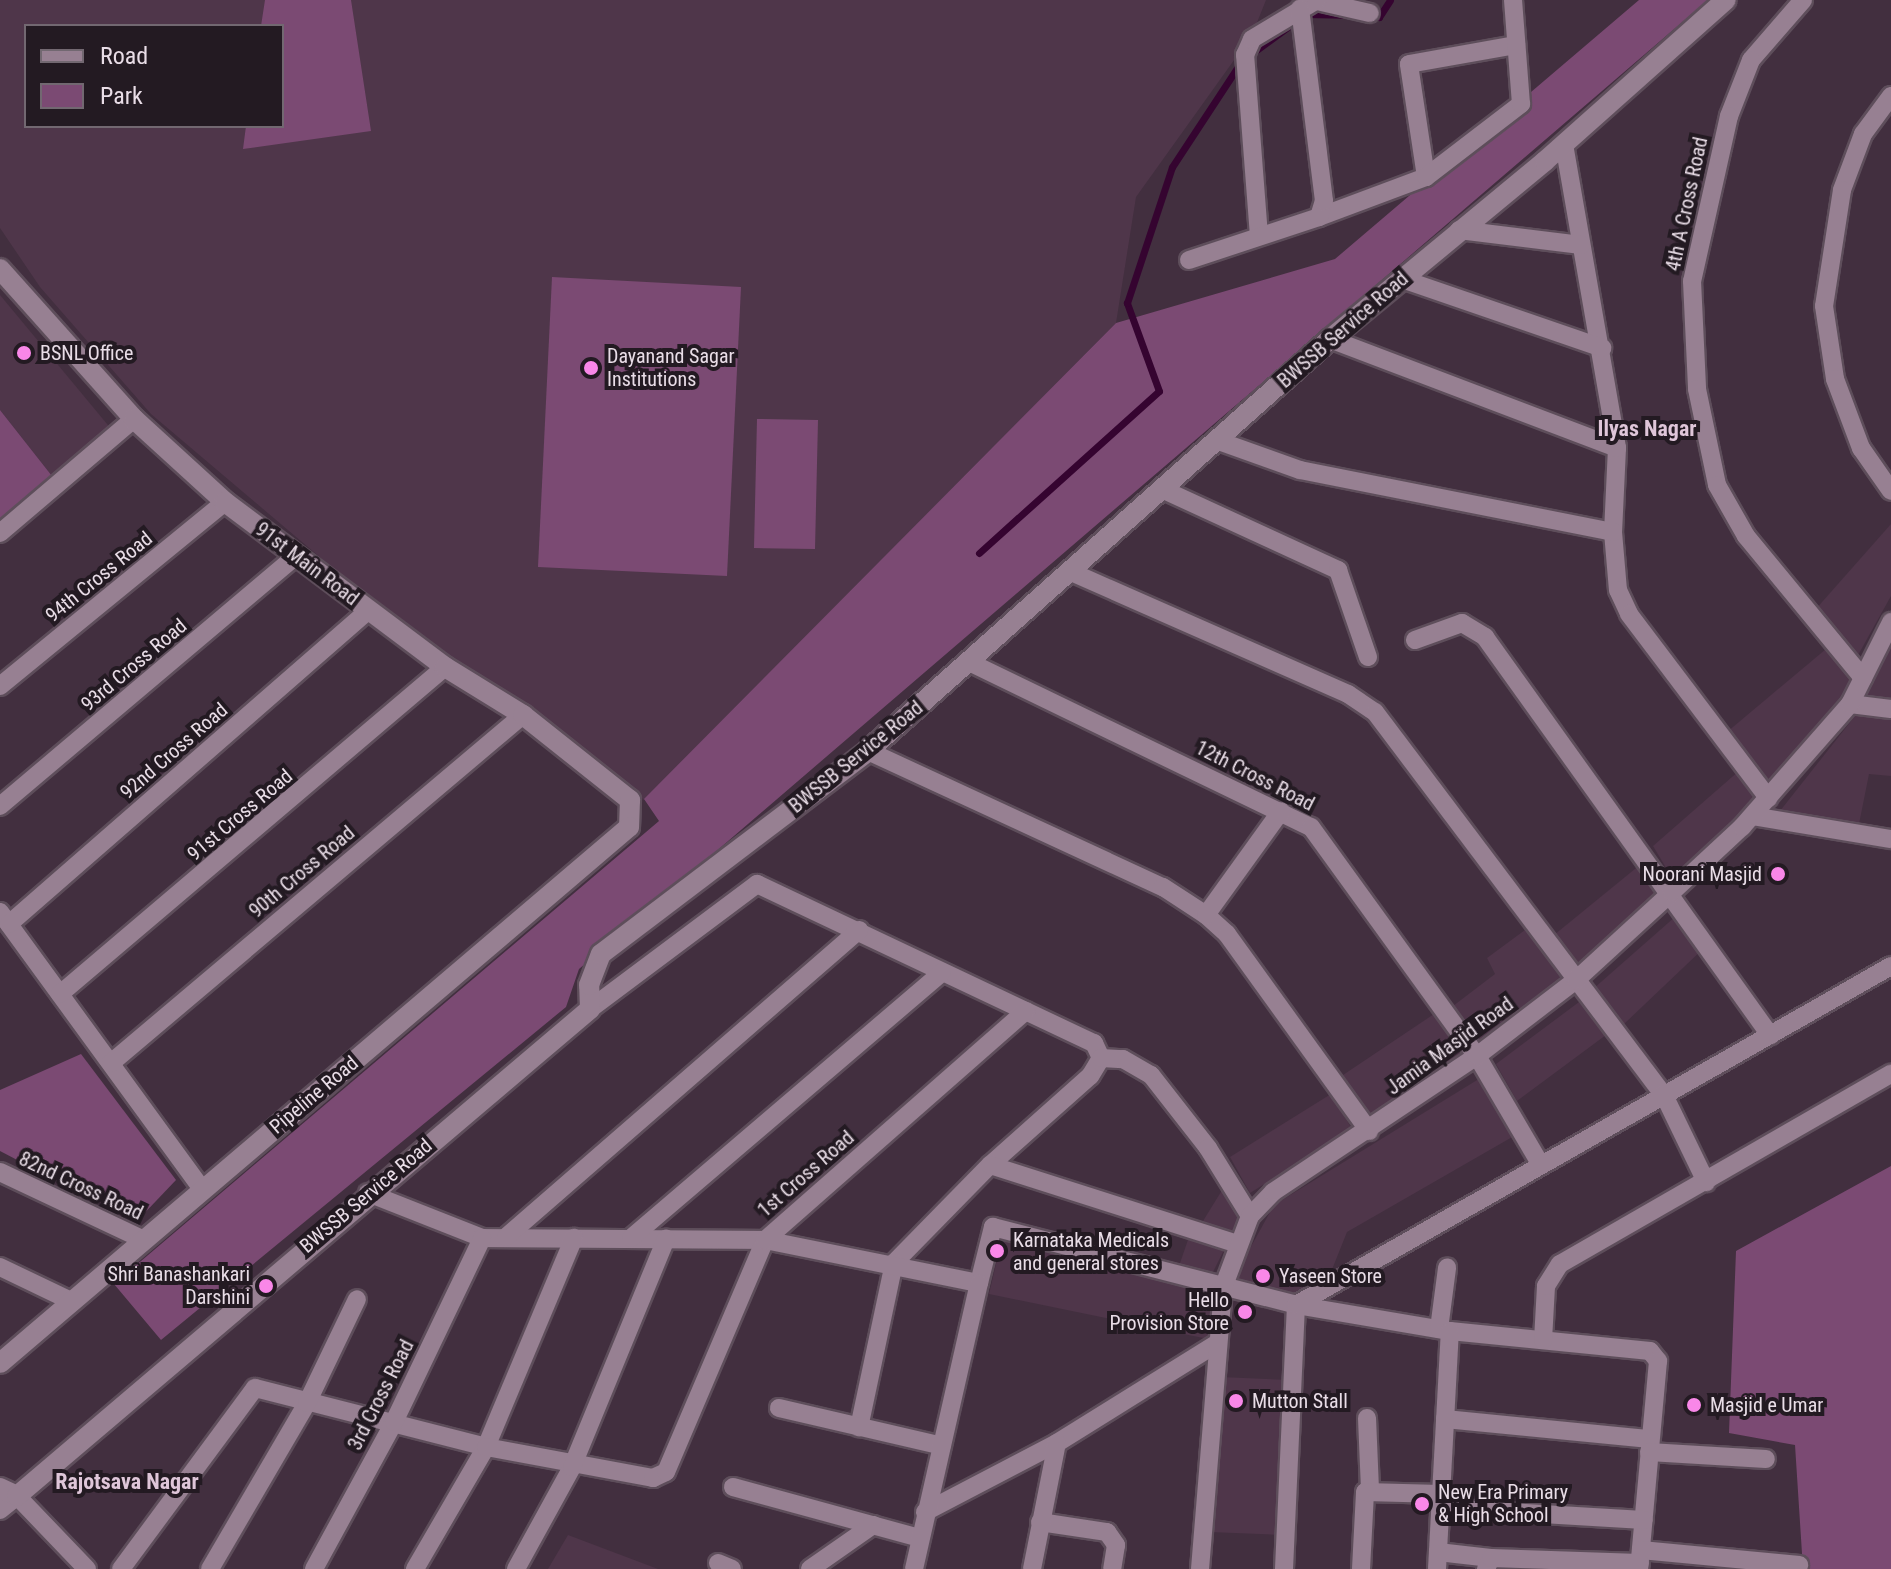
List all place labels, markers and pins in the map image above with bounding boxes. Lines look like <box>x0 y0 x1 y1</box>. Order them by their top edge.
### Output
place label: BSNL Office <box>40 341 133 365</box>
marker: BSNL Office <box>15 344 33 362</box>
place label: Dayanand Sagar Institutions <box>607 344 735 391</box>
marker: Dayanand Sagar Institutions <box>582 359 600 377</box>
place label: Noorani Masjid <box>1643 862 1762 886</box>
marker: Noorani Masjid <box>1769 865 1787 883</box>
place label: Karnataka Medicals and general stores <box>1013 1228 1169 1275</box>
marker: Karnataka Medicals and general stores <box>988 1242 1006 1260</box>
place label: Shri Banashankari Darshini <box>108 1262 250 1309</box>
place label: Yaseen Store <box>1279 1264 1382 1288</box>
marker: Yaseen Store <box>1254 1267 1272 1285</box>
marker: Shri Banashankari Darshini <box>257 1277 275 1295</box>
place label: Hello Provision Store <box>1110 1288 1229 1335</box>
marker: Hello Provision Store <box>1236 1303 1254 1321</box>
place label: Mutton Stall <box>1252 1389 1348 1413</box>
marker: Mutton Stall <box>1227 1392 1245 1410</box>
place label: Masjid e Umar <box>1710 1393 1823 1417</box>
marker: Masjid e Umar <box>1685 1396 1703 1414</box>
place label: New Era Primary & High School <box>1438 1480 1568 1527</box>
marker: New Era Primary & High School <box>1413 1495 1431 1513</box>

